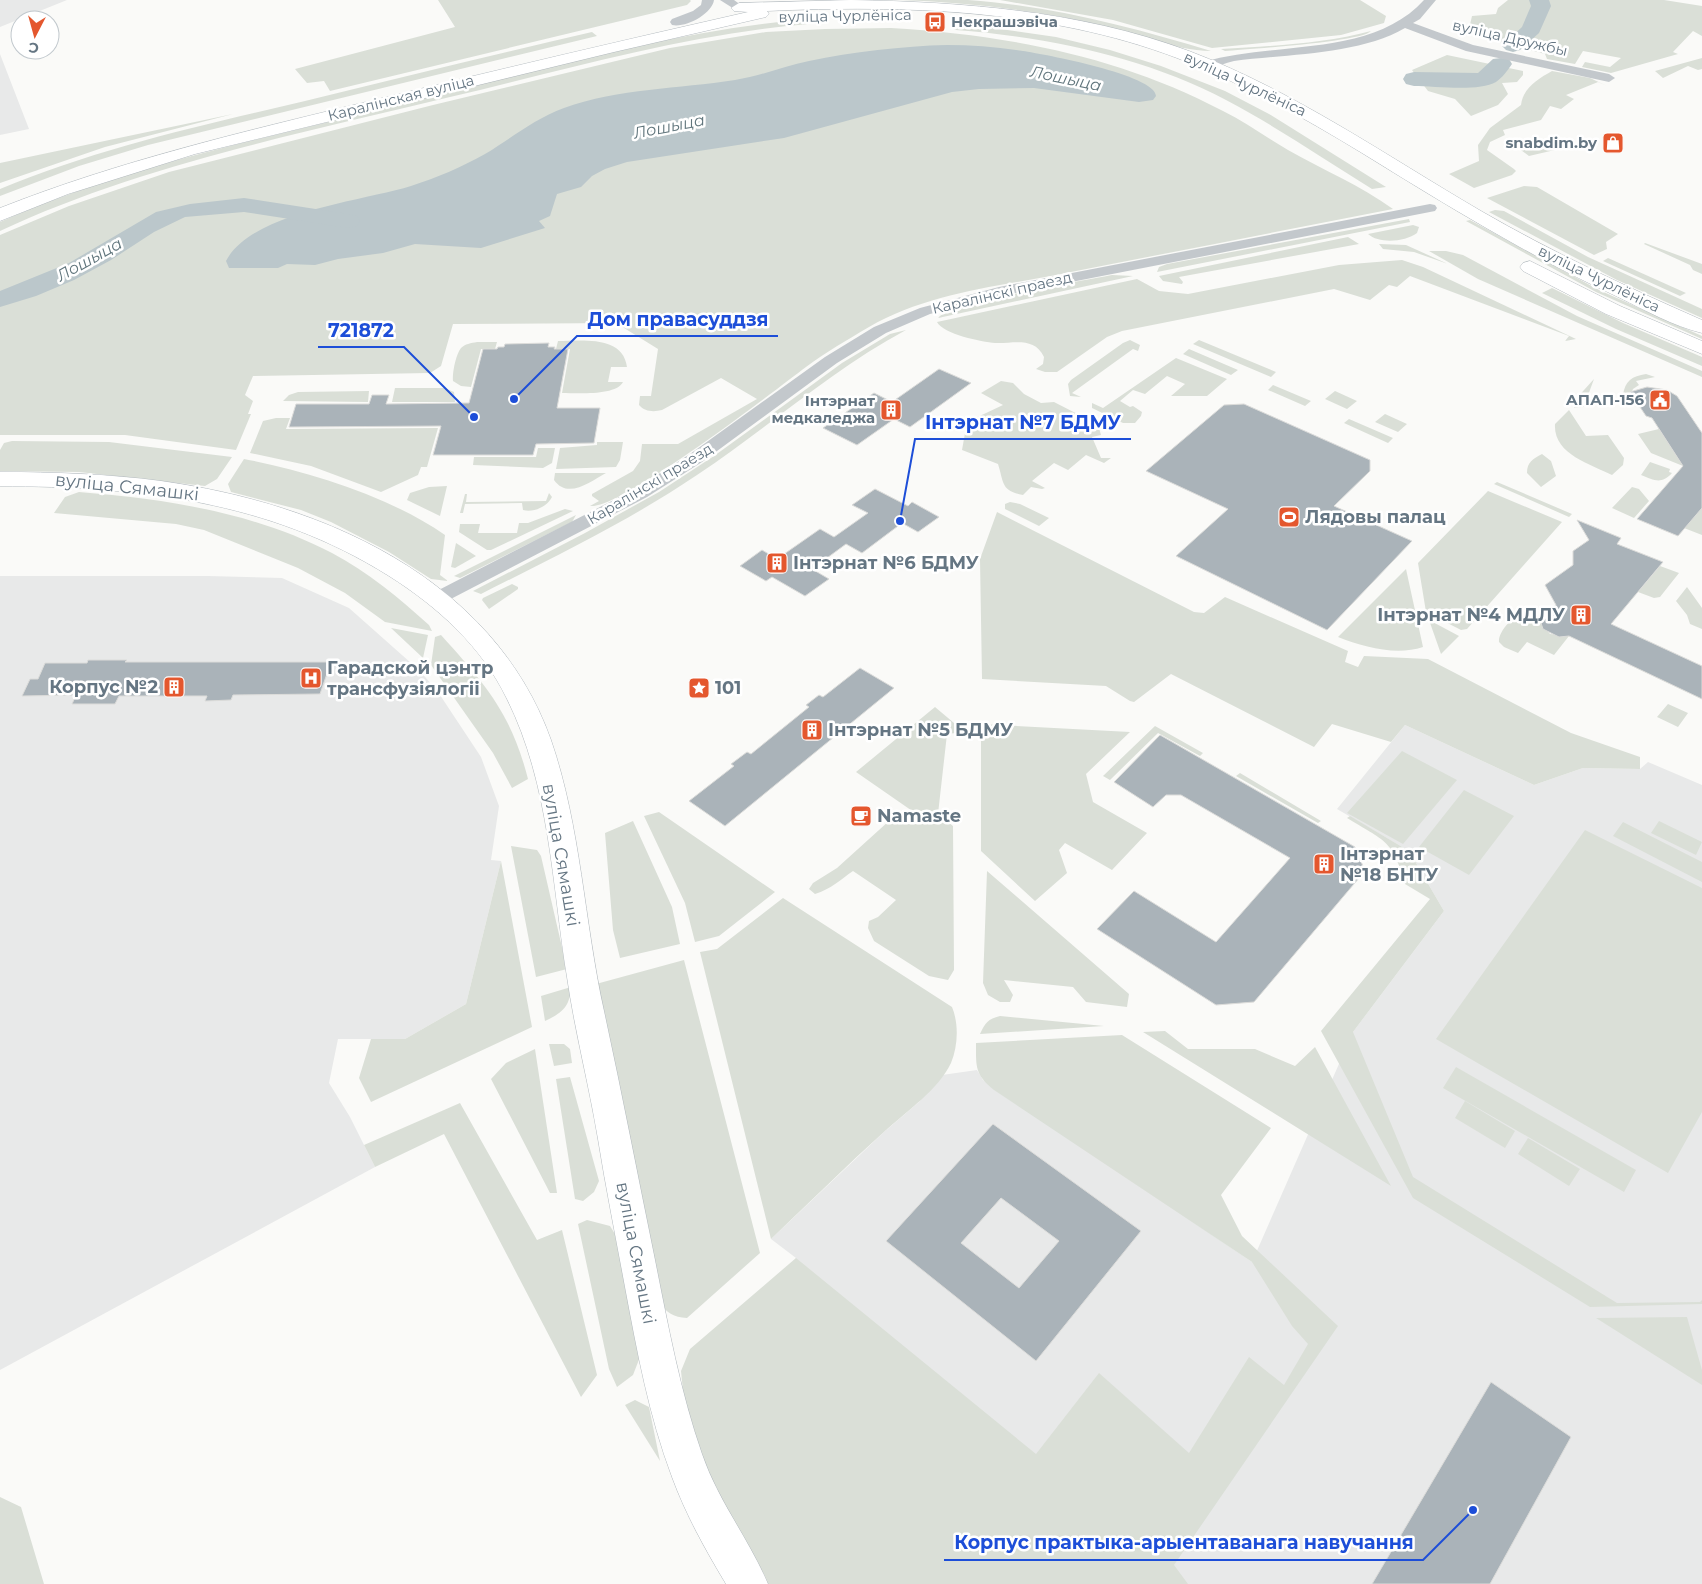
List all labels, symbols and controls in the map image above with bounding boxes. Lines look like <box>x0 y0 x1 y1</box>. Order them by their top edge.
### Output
street label: вуліца Чурлёніса <box>778 5 912 26</box>
north arrow <box>10 10 60 60</box>
bus stop icon: Некрашэвіча <box>923 10 947 34</box>
place label: Некрашэвіча <box>951 12 1058 31</box>
street label: вуліца Дружбы <box>1451 15 1570 60</box>
text: С <box>28 38 40 57</box>
street label: вуліца Чурлёніса <box>1181 47 1310 120</box>
water label: Лошыца <box>1028 61 1103 95</box>
street label: Каралінская вуліца <box>326 70 476 125</box>
water label: Лошыца <box>631 110 706 143</box>
shop icon: snabdim.by <box>1601 131 1625 155</box>
place label: snabdim.by <box>1505 133 1598 152</box>
water label: Лошыца <box>52 234 125 286</box>
street label: вуліца Чурлёніса <box>1535 241 1663 316</box>
street label: Каралінскі праезд <box>930 267 1074 318</box>
callout: Дом правасуддзя <box>577 302 778 336</box>
text: Дом правасуддзя <box>587 308 769 331</box>
callout: 721872 <box>318 313 404 347</box>
text: 721872 <box>328 319 394 342</box>
public building icon: АПАП-156 <box>1648 388 1672 412</box>
place label: АПАП-156 <box>1566 390 1644 409</box>
place label: Інтэрнат медкаледжа <box>771 391 875 427</box>
building icon: Інтэрнат медкаледжа <box>879 398 903 422</box>
callout: Інтэрнат №7 БДМУ <box>915 405 1131 439</box>
text: Інтэрнат №7 БДМУ <box>925 411 1121 434</box>
street label: Каралінскі праезд <box>584 438 716 529</box>
street label: вуліца Сямашкі <box>54 468 200 506</box>
sports icon: Лядовы палац <box>1277 505 1301 529</box>
place label: Лядовы палац <box>1305 506 1446 528</box>
building icon: Інтэрнат №6 БДМУ <box>765 551 789 575</box>
place label: Інтэрнат №6 БДМУ <box>793 552 979 574</box>
building icon: Інтэрнат №4 МДЛУ <box>1569 603 1593 627</box>
place label: Інтэрнат №4 МДЛУ <box>1377 604 1565 626</box>
place label: Гарадской цэнтр трансфузіялогіі <box>327 657 493 700</box>
hospital icon: Гарадской цэнтр трансфузіялогіі <box>299 666 323 690</box>
building icon: Корпус №2 <box>162 675 186 699</box>
place label: Корпус №2 <box>49 676 158 698</box>
place icon: 101 <box>687 676 711 700</box>
place label: 101 <box>715 677 741 699</box>
building icon: Інтэрнат №5 БДМУ <box>800 718 824 742</box>
place label: Інтэрнат №5 БДМУ <box>828 719 1013 741</box>
street label: вуліца Сямашкі <box>538 782 584 928</box>
cafe icon: Namaste <box>849 804 873 828</box>
place label: Namaste <box>877 805 961 827</box>
place label: Інтэрнат №18 БНТУ <box>1340 843 1438 886</box>
building icon: Інтэрнат №18 БНТУ <box>1312 852 1336 876</box>
street label: вуліца Сямашкі <box>611 1180 661 1326</box>
callout: Корпус практыка-арыентаванага навучання <box>944 1526 1423 1560</box>
text: Корпус практыка-арыентаванага навучання <box>954 1531 1414 1554</box>

